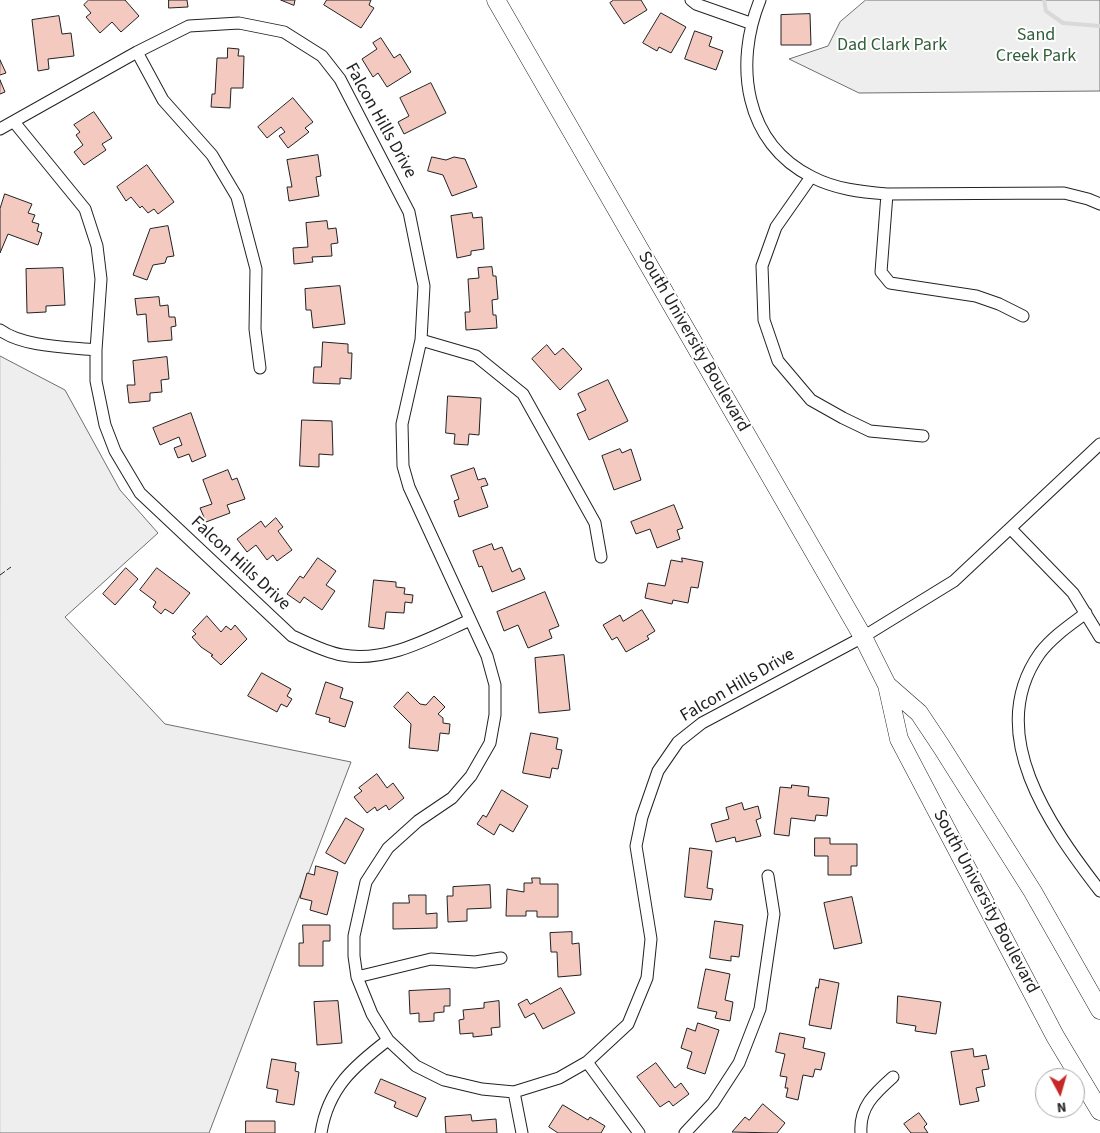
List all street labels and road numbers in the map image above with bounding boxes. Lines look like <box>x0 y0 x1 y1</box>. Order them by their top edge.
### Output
street label: Falcon Hills Drive <box>339 60 421 182</box>
street label: South University Boulevard <box>632 248 754 436</box>
street label: Falcon Hills Drive <box>186 512 294 616</box>
street label: Falcon Hills Drive <box>677 645 799 727</box>
street label: South University Boulevard <box>927 806 1043 998</box>

